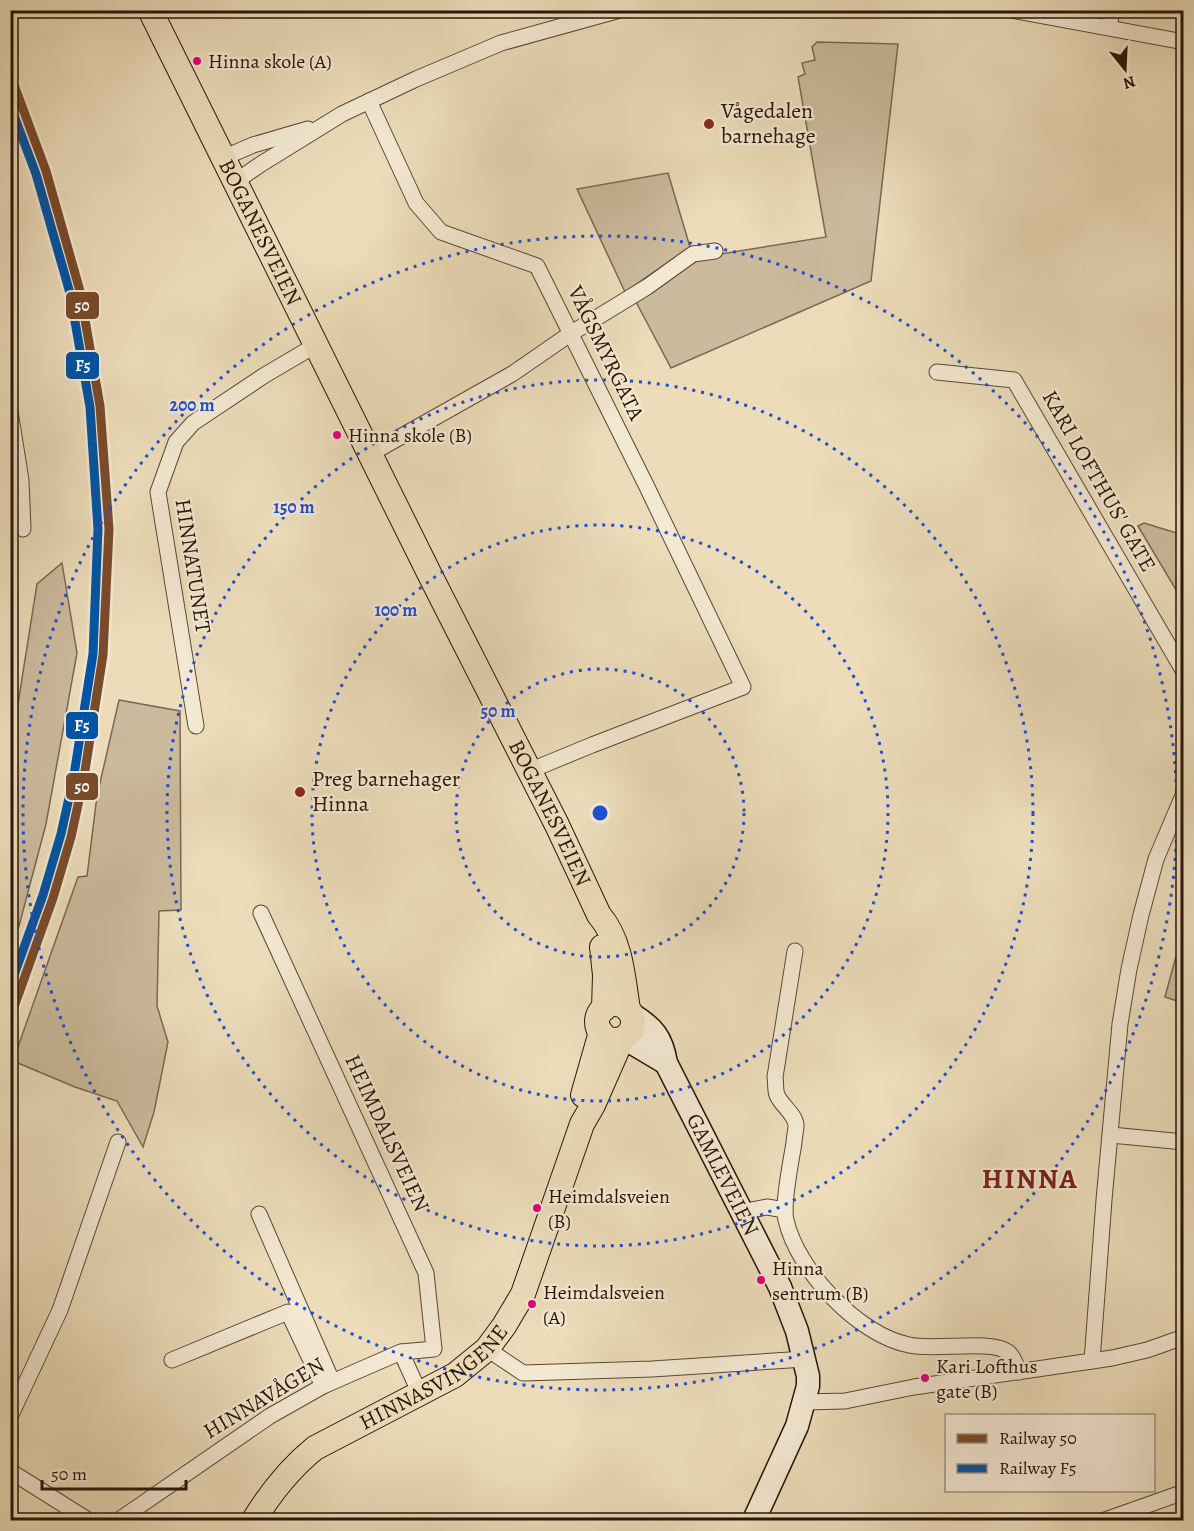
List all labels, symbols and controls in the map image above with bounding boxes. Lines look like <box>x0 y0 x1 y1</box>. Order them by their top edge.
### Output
north arrow <box>1095 39 1155 99</box>
place label: Hinna skole (A) <box>208 48 332 75</box>
marker: Hinna skole (A) <box>191 55 203 67</box>
text: N <box>1120 70 1138 95</box>
place label: Vågedalen barnehage <box>720 96 816 151</box>
marker: Vågedalen barnehage <box>702 117 716 131</box>
street label: BOGANESVEIEN <box>211 154 309 311</box>
street label: VÅGSMYRGATA <box>560 280 652 426</box>
line badge: 50 <box>65 291 100 320</box>
text: 50 <box>75 295 89 317</box>
line badge: F5 <box>65 351 100 380</box>
text: F5 <box>75 355 91 377</box>
street label: KARI LOFTHUS' GATE <box>1035 385 1163 577</box>
text: 200 m <box>169 393 215 417</box>
place label: Hinna skole (B) <box>348 422 472 449</box>
marker: Hinna skole (B) <box>331 429 343 441</box>
text: 150 m <box>273 495 315 519</box>
street label: HINNATUNET <box>168 496 218 636</box>
text: 100 m <box>375 598 417 622</box>
text: 50 m <box>481 699 515 723</box>
line badge: F5 <box>65 711 99 740</box>
text: F5 <box>74 715 90 737</box>
street label: BOGANESVEIEN <box>501 735 599 891</box>
place label: Preg barnehager Hinna <box>312 764 460 819</box>
line badge: 50 <box>65 772 99 801</box>
text: 50 <box>75 776 89 798</box>
marker: Preg barnehager Hinna <box>293 785 307 799</box>
centre of rings <box>590 803 610 823</box>
street label: HEIMDALSVEIEN <box>337 1050 437 1217</box>
street label: GAMLEVEIEN <box>679 1108 766 1241</box>
district label: HINNA <box>982 1160 1078 1198</box>
place label: Heimdalsveien (B) <box>548 1183 670 1235</box>
marker: Heimdalsveien (B) <box>531 1202 543 1214</box>
place label: Hinna sentrum (B) <box>772 1255 869 1307</box>
marker: Hinna sentrum (B) <box>755 1274 767 1286</box>
place label: Heimdalsveien (A) <box>543 1279 665 1331</box>
marker: Heimdalsveien (A) <box>526 1298 538 1310</box>
street label: HINNASVINGENE <box>354 1318 515 1437</box>
street label: HINNAVÅGEN <box>198 1350 330 1446</box>
place label: Kari Lofthus gate (B) <box>936 1353 1038 1405</box>
marker: Kari Lofthus gate (B) <box>919 1372 931 1384</box>
legend <box>945 1414 1155 1492</box>
text: Railway 50 <box>999 1426 1077 1450</box>
scale bar <box>42 1453 186 1491</box>
text: Railway F5 <box>999 1456 1077 1480</box>
text: 50 m <box>51 1462 87 1486</box>

